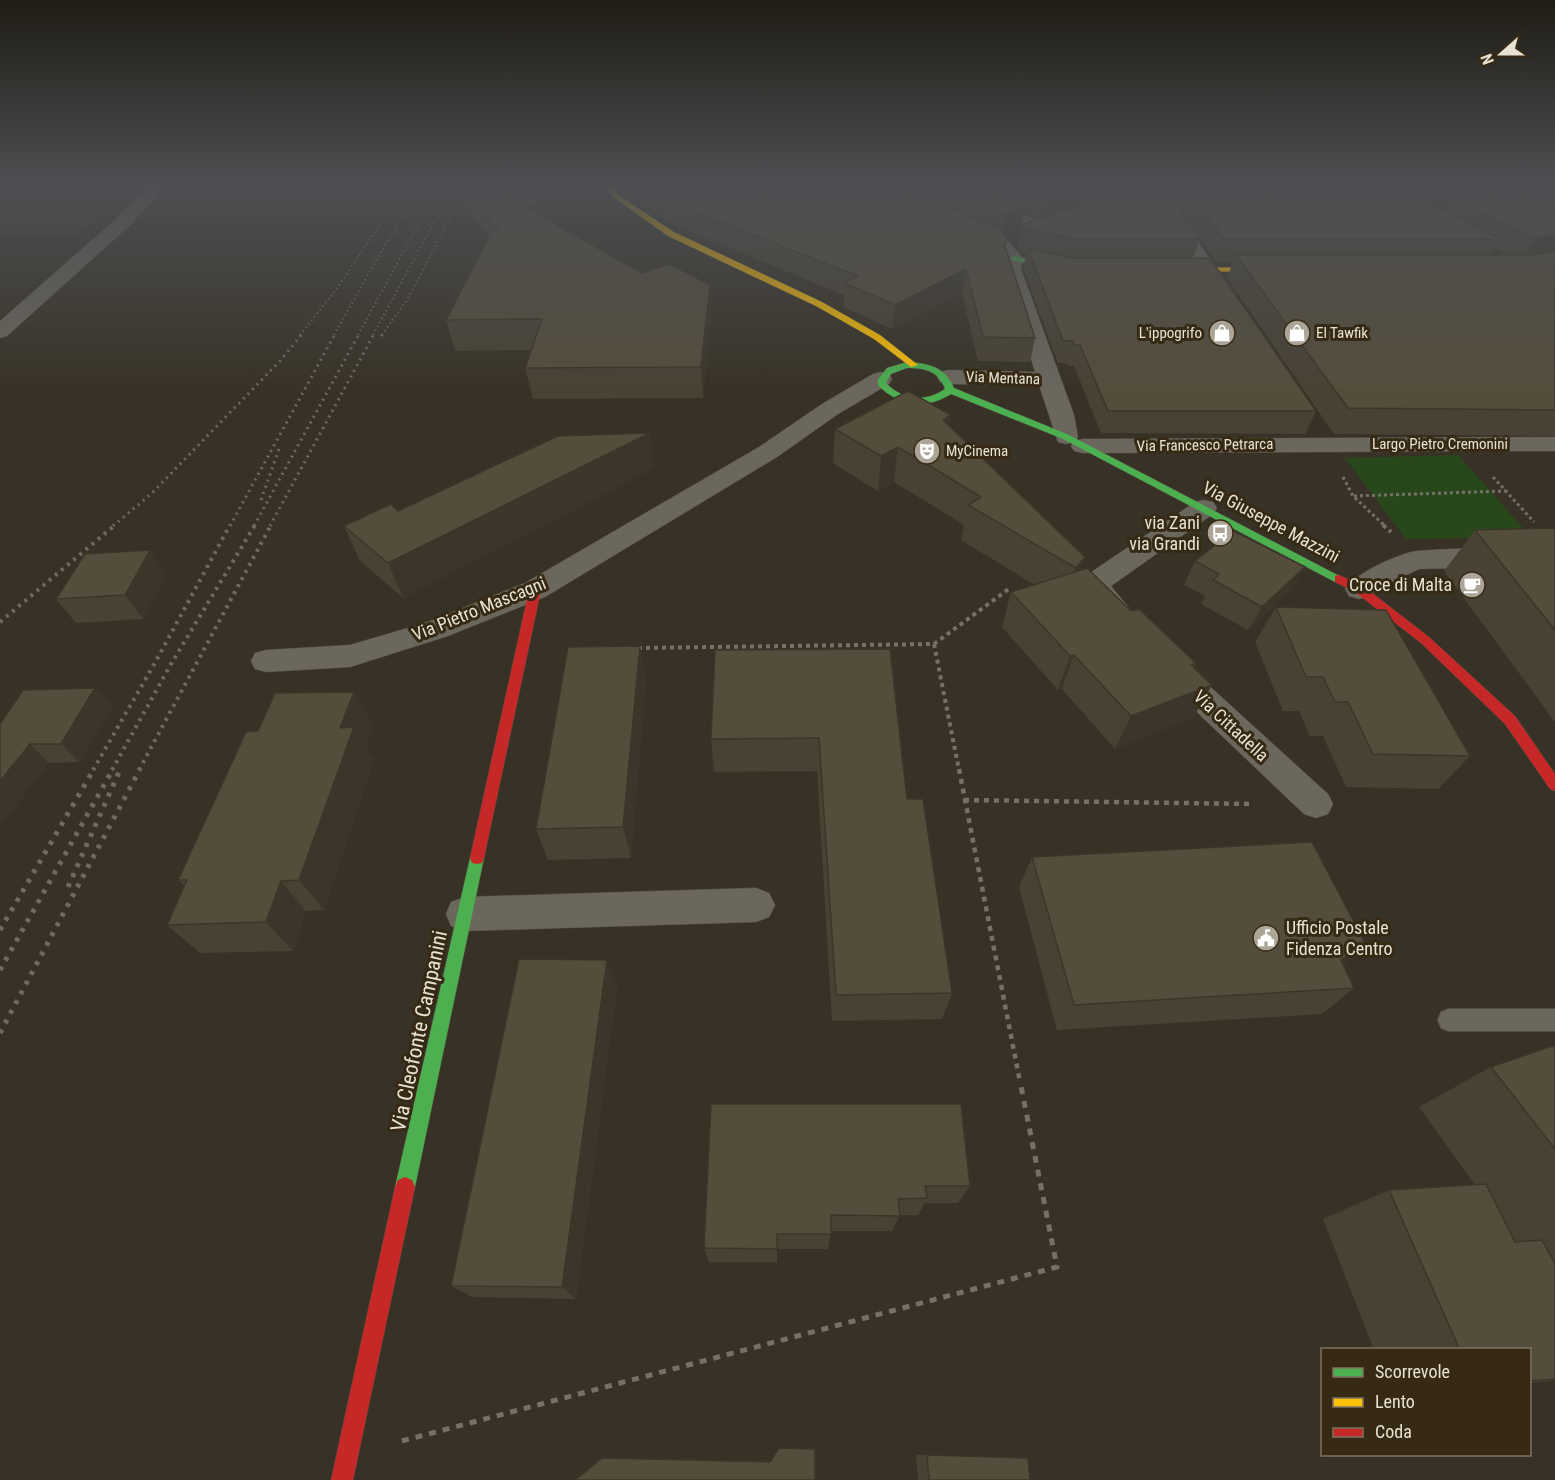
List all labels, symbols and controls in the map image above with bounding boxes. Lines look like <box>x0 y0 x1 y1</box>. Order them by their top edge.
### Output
north arrow <box>1471 24 1531 84</box>
text: N <box>1477 51 1498 67</box>
shop icon: L'ippogrifo <box>1207 318 1237 348</box>
shop icon: El Tawfik <box>1282 318 1312 348</box>
place label: L'ippogrifo <box>1139 324 1202 342</box>
place label: El Tawfik <box>1316 324 1368 342</box>
street label: Via Mentana <box>966 368 1040 388</box>
street label: Via Francesco Petrarca <box>1137 435 1273 455</box>
street label: Largo Pietro Cremonini <box>1372 435 1508 453</box>
theatre icon: MyCinema <box>912 436 942 466</box>
place label: MyCinema <box>946 442 1008 460</box>
street label: Via Giuseppe Mazzini <box>1199 477 1343 567</box>
place label: via Zani via Grandi <box>1129 512 1200 554</box>
bus stop icon: via Zani via Grandi <box>1205 518 1235 548</box>
cafe icon: Croce di Malta <box>1457 570 1487 600</box>
street label: Via Pietro Mascagni <box>409 572 549 645</box>
place label: Croce di Malta <box>1349 574 1452 595</box>
street label: Via Cittadella <box>1189 686 1273 766</box>
place label: Ufficio Postale Fidenza Centro <box>1286 917 1393 959</box>
public building icon: Ufficio Postale Fidenza Centro <box>1251 923 1281 953</box>
street label: Via Cleofonte Campanini <box>386 928 452 1134</box>
legend <box>1321 1348 1531 1456</box>
text: Scorrevole <box>1375 1361 1450 1382</box>
text: Lento <box>1375 1391 1415 1412</box>
text: Coda <box>1375 1421 1412 1442</box>

